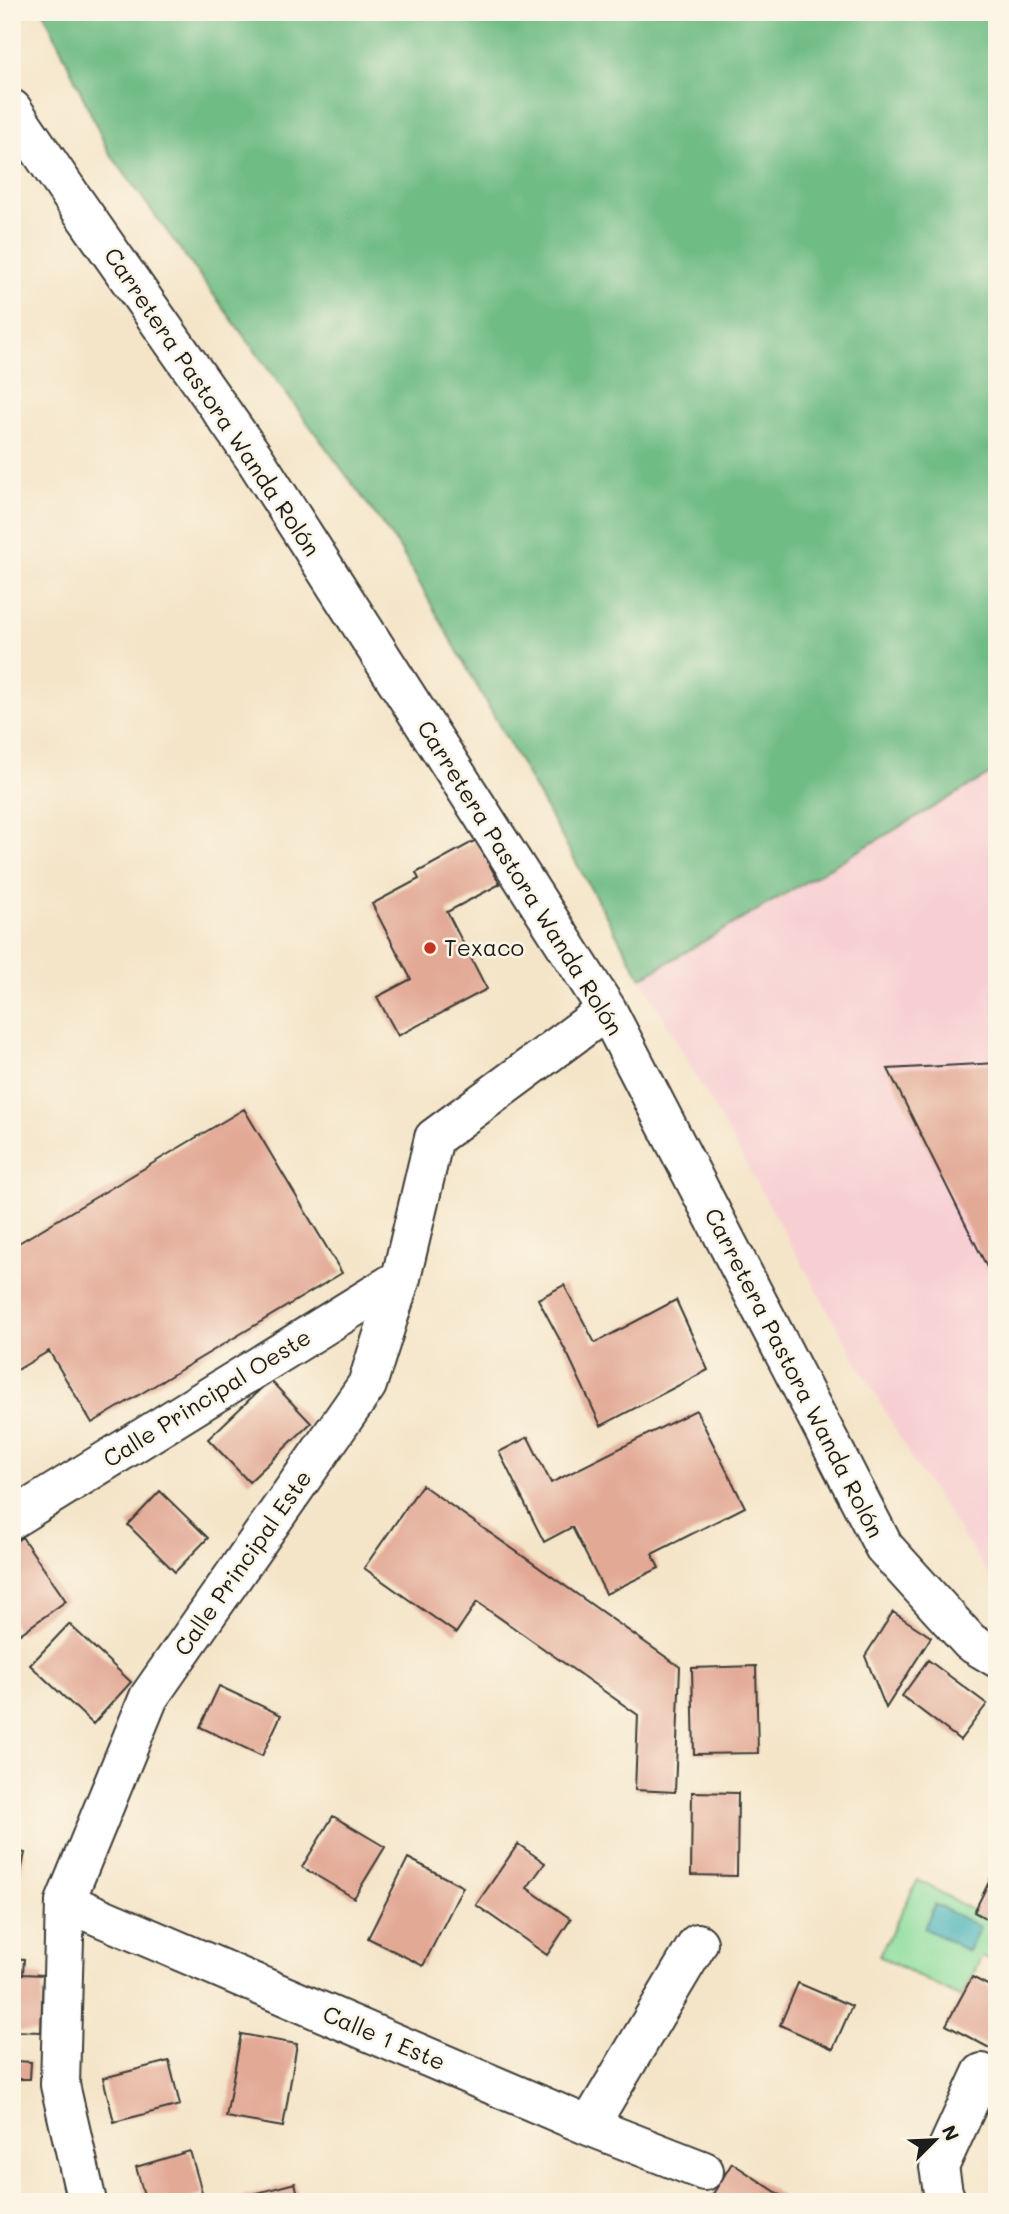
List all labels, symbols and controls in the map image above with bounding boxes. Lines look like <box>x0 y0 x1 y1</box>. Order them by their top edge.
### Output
street label: Carretera Pastora Wanda Rolón <box>98 241 328 562</box>
street label: Carretera Pastora Wanda Rolón <box>411 714 631 1041</box>
place label: Texaco <box>444 932 524 962</box>
marker: Texaco <box>422 940 438 956</box>
street label: Carretera Pastora Wanda Rolón <box>698 1203 891 1543</box>
street label: Calle Principal Oeste <box>97 1321 316 1473</box>
street label: Calle Principal Este <box>167 1464 318 1661</box>
street label: Calle 1 Este <box>319 1998 450 2076</box>
north arrow <box>900 2106 970 2176</box>
text: N <box>937 2121 965 2145</box>

